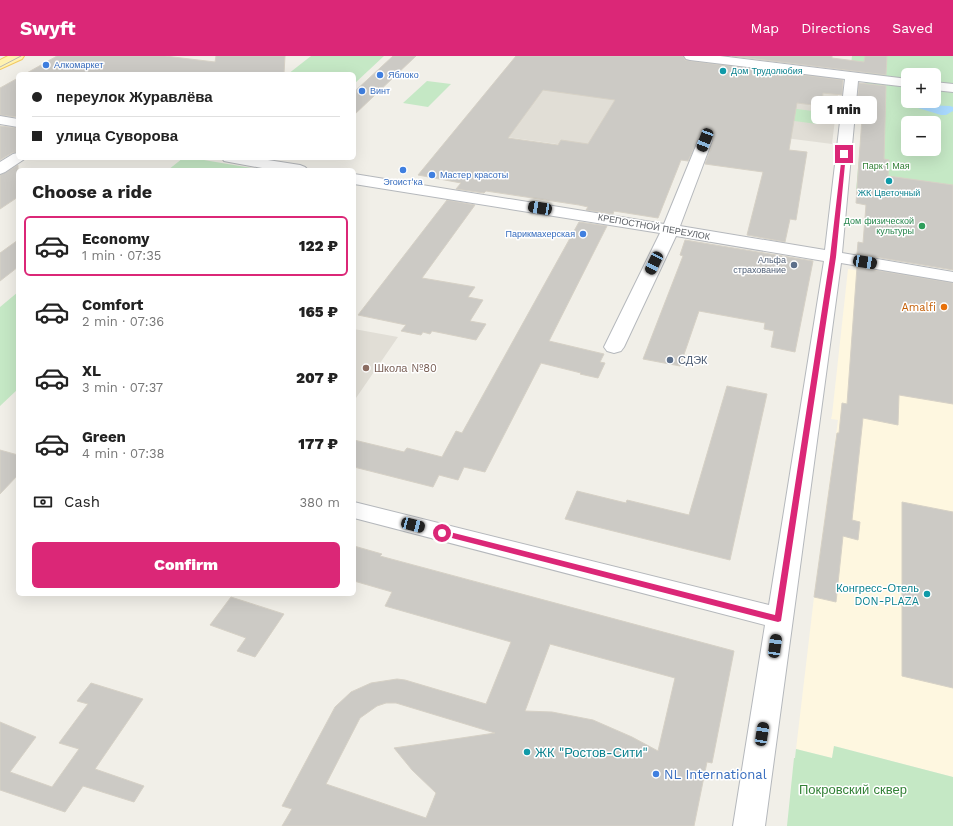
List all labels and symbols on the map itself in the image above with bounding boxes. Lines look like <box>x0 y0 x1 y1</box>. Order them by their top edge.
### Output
marker: Алкомаркет <box>41 60 51 70</box>
place label: Алкомаркет <box>54 60 103 70</box>
marker: Дом Трудолюбия <box>718 66 728 76</box>
place label: Дом Трудолюбия <box>731 66 803 76</box>
marker: Яблоко <box>375 70 385 80</box>
place label: Яблоко <box>388 70 419 80</box>
marker: Винт <box>357 86 367 96</box>
place label: Винт <box>370 86 390 96</box>
callout: 1 min <box>811 96 877 124</box>
car <box>695 127 715 153</box>
route end <box>835 145 853 163</box>
park label: Парк 1 Мая <box>862 161 910 171</box>
marker: Эгоист'ка <box>398 165 408 175</box>
marker: Мастер красоты <box>427 170 437 180</box>
place label: Мастер красоты <box>440 170 508 180</box>
marker: ЖК Цветочный <box>884 176 894 186</box>
place label: Эгоист'ка <box>383 177 423 187</box>
place label: ЖК Цветочный <box>858 188 920 198</box>
car <box>527 200 553 216</box>
street label: КРЕПОСТНОЙ ПЕРЕУЛОК <box>597 211 712 242</box>
place label: Дом физической культуры <box>844 216 914 236</box>
marker: Дом физической культуры <box>917 221 927 231</box>
place label: Парикмахерская <box>505 229 575 239</box>
marker: Парикмахерская <box>578 229 588 239</box>
car <box>643 250 665 276</box>
car <box>852 254 878 270</box>
place label: Альфа страхование <box>733 255 786 275</box>
marker: Альфа страхование <box>789 260 799 270</box>
place label: Amalfi <box>901 301 936 314</box>
marker: Amalfi <box>939 302 949 312</box>
place label: СДЭК <box>678 354 708 367</box>
marker: СДЭК <box>665 355 675 365</box>
place label: Школа №80 <box>374 362 437 375</box>
marker: Школа №80 <box>361 363 371 373</box>
car <box>400 516 426 534</box>
route start <box>433 524 451 542</box>
place label: Конгресс-Отель DON-PLAZA <box>836 582 919 608</box>
marker: Конгресс-Отель DON-PLAZA <box>922 589 932 599</box>
car <box>767 633 783 659</box>
car <box>754 721 770 747</box>
place label: ЖК "Ростов-Сити" <box>535 745 648 760</box>
marker: ЖК "Ростов-Сити" <box>522 747 532 757</box>
place label: NL International <box>664 767 767 782</box>
marker: NL International <box>651 769 661 779</box>
park label: Покровский сквер <box>799 782 907 797</box>

